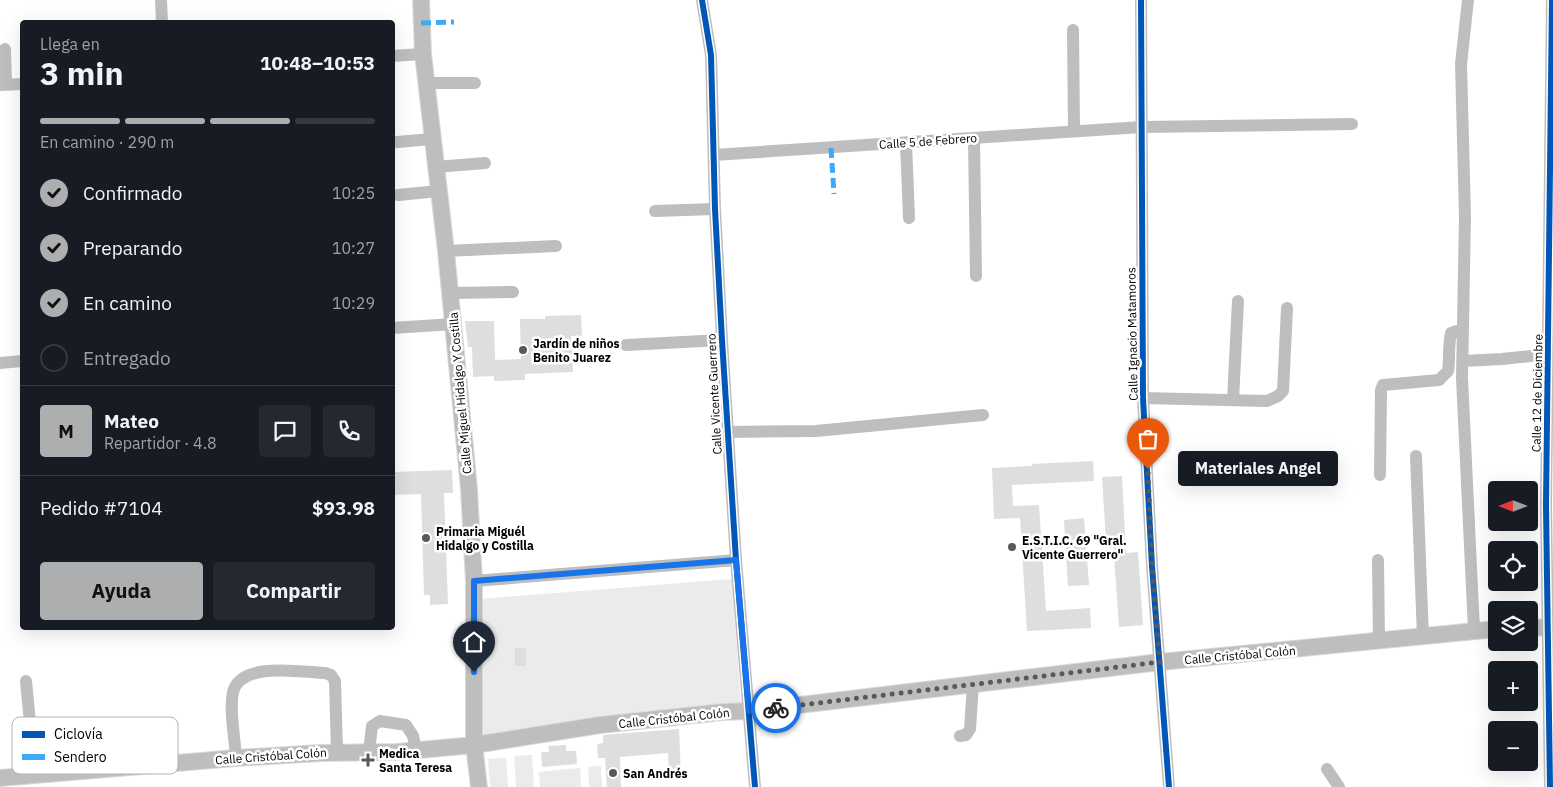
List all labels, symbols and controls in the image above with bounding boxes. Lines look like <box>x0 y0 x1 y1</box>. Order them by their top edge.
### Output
text: Llega en <box>40 34 100 54</box>
text: 10:48–10:53 <box>260 51 375 75</box>
text: 3 min <box>40 52 124 94</box>
street label: Calle 5 de Febrero <box>879 130 978 152</box>
text: En camino · 290 m <box>40 132 174 152</box>
icon: check <box>40 179 68 207</box>
text: Confirmado <box>83 181 182 205</box>
text: 10:25 <box>332 183 375 203</box>
icon: check <box>40 234 68 262</box>
text: Preparando <box>83 236 182 260</box>
text: 10:27 <box>332 238 375 258</box>
street label: Calle Ignacio Matamoros <box>1123 267 1141 401</box>
icon: check <box>40 289 68 317</box>
text: En camino <box>83 291 172 315</box>
text: 10:29 <box>332 293 375 313</box>
street label: Calle Miguel Hidalgo Y Costilla <box>445 311 475 474</box>
street label: Calle Vicente Guerrero <box>703 333 725 455</box>
street label: Calle 12 de Diciembre <box>1528 333 1546 452</box>
place label: Jardín de niños Benito Juarez <box>533 336 619 365</box>
marker: Jardín de niños Benito Juarez <box>517 344 529 356</box>
text: Entregado <box>83 346 171 370</box>
button: chat <box>259 405 311 457</box>
button: phone <box>323 405 375 457</box>
text: Mateo <box>104 409 159 433</box>
pin <box>1127 418 1169 469</box>
text: M <box>58 419 74 443</box>
icon: bag <box>1134 425 1162 453</box>
text: Repartidor · 4.8 <box>104 433 217 453</box>
callout: Materiales Angel <box>1178 452 1338 486</box>
text: Materiales Angel <box>1195 458 1321 478</box>
north arrow <box>1488 481 1538 531</box>
map controls <box>1488 481 1538 771</box>
text: Pedido #7104 <box>40 496 163 520</box>
text: $93.98 <box>312 496 375 520</box>
place label: Primaria Miguél Hidalgo y Costilla <box>436 524 534 553</box>
marker: Primaria Miguél Hidalgo y Costilla <box>420 532 432 544</box>
place label: E.S.T.I.C. 69 "Gral. Vicente Guerrero" <box>1022 533 1127 562</box>
marker: E.S.T.I.C. 69 "Gral. Vicente Guerrero" <box>1006 541 1018 553</box>
button: locate <box>1488 541 1538 591</box>
button: Ayuda <box>40 562 203 620</box>
button: Compartir <box>213 562 375 620</box>
button: layers <box>1488 601 1538 651</box>
pin <box>453 621 495 672</box>
icon: home <box>460 628 488 656</box>
street label: Calle Cristóbal Colón <box>1184 643 1296 667</box>
button: + <box>1488 661 1538 711</box>
courier <box>751 683 801 733</box>
icon: bike <box>762 694 790 722</box>
street label: Calle Cristóbal Colón <box>618 705 730 731</box>
legend <box>12 717 178 774</box>
button: − <box>1488 721 1538 771</box>
text: Ciclovía <box>54 725 103 743</box>
street label: Calle Cristóbal Colón <box>215 745 327 767</box>
place label: Medica Santa Teresa <box>379 746 452 775</box>
text: Sendero <box>54 748 107 766</box>
marker: Medica Santa Teresa <box>361 753 375 767</box>
place label: San Andrés <box>623 766 688 781</box>
marker: San Andrés <box>607 767 619 779</box>

